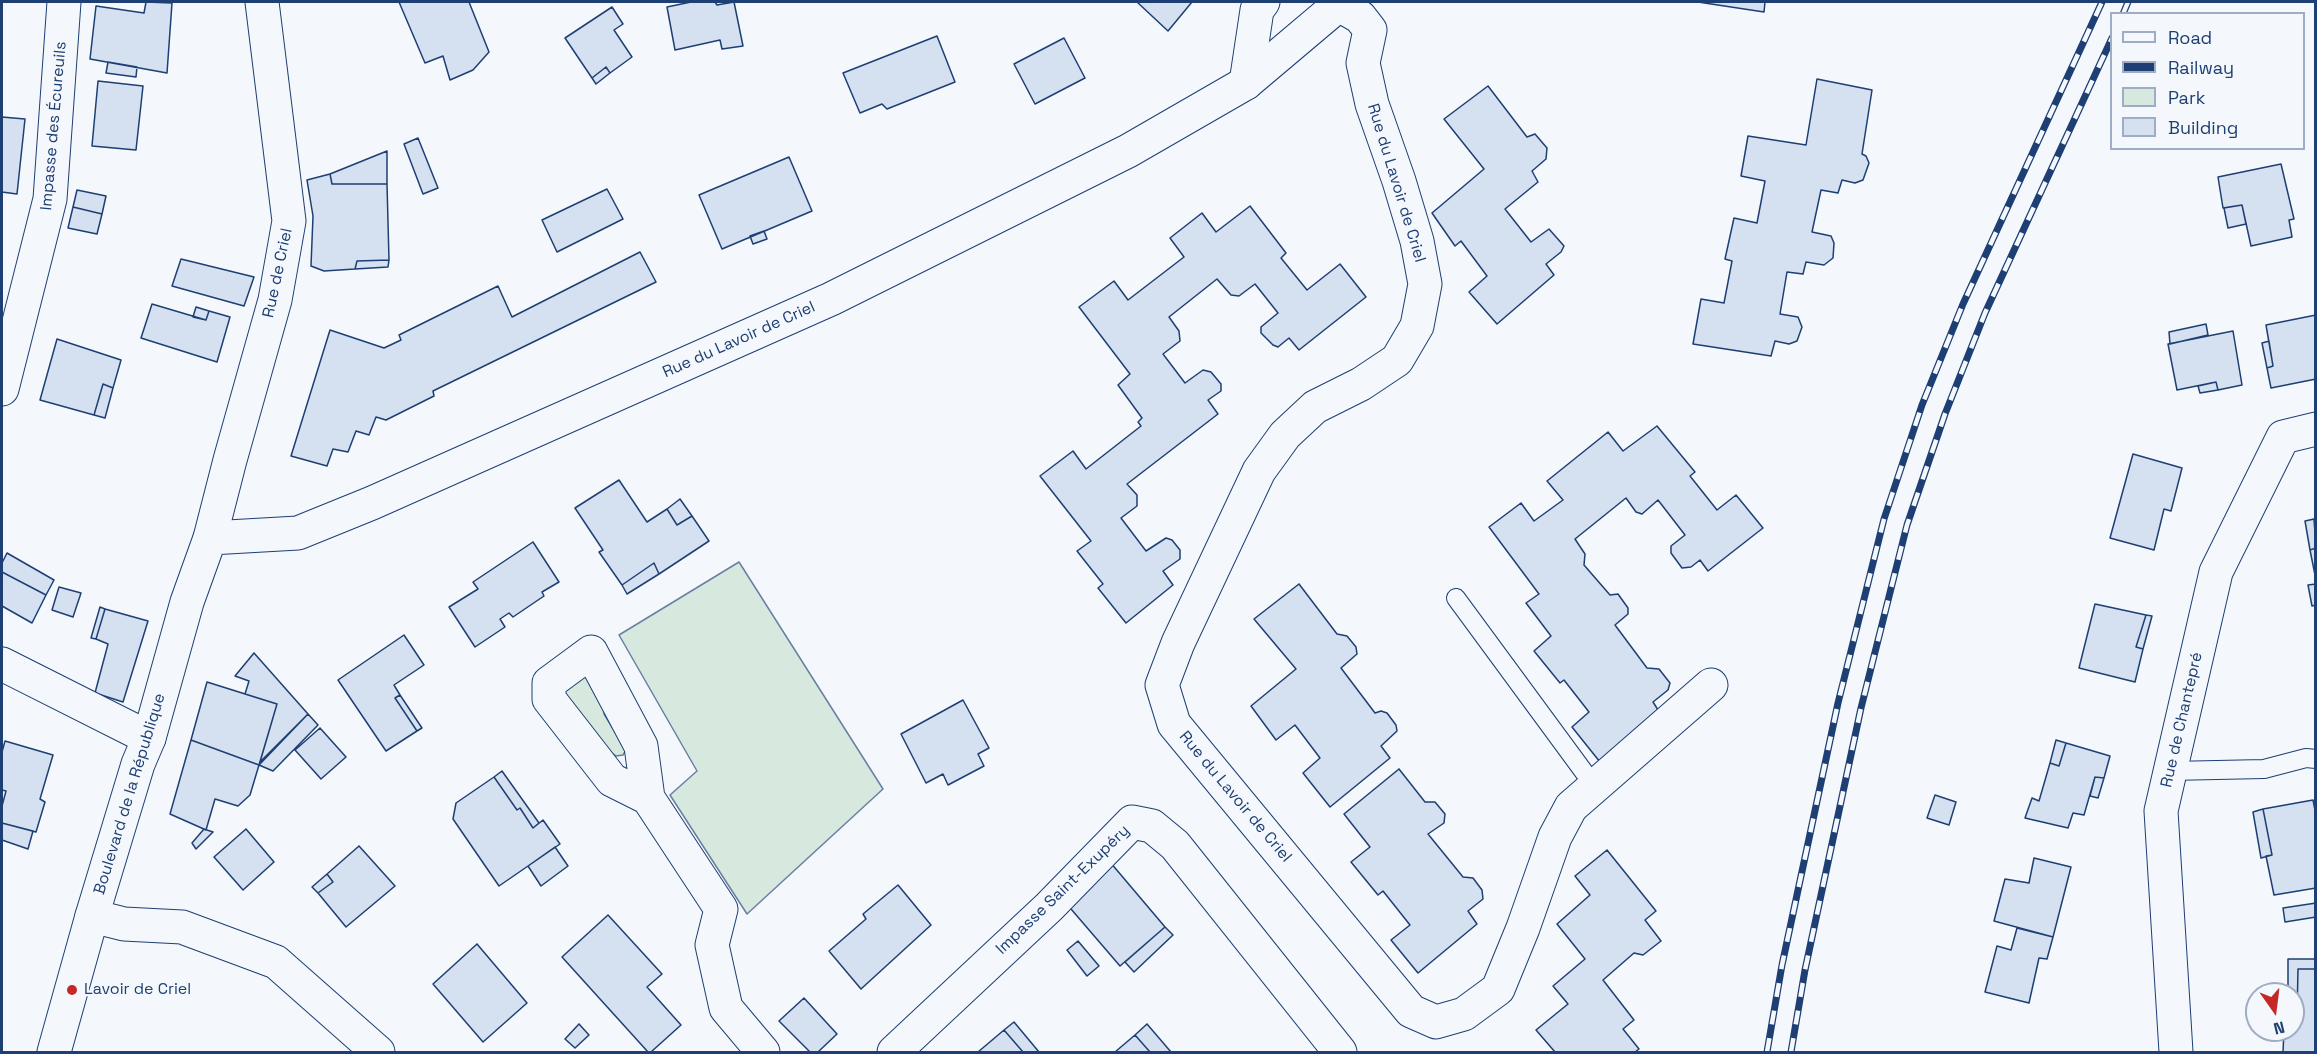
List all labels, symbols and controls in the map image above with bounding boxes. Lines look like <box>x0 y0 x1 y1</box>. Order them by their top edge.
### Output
legend <box>2110 12 2305 150</box>
text: Road <box>2168 26 2212 49</box>
street label: Impasse des Écureuils <box>37 41 71 211</box>
text: Railway <box>2168 56 2234 79</box>
text: Park <box>2168 86 2205 109</box>
street label: Rue du Lavoir de Criel <box>1363 101 1429 265</box>
text: Building <box>2168 116 2238 139</box>
street label: Rue de Criel <box>259 227 297 319</box>
street label: Rue du Lavoir de Criel <box>660 298 818 382</box>
street label: Rue de Chantepré <box>2157 650 2207 790</box>
street label: Boulevard de la République <box>90 691 170 897</box>
street label: Rue du Lavoir de Criel <box>1175 728 1295 866</box>
street label: Impasse Saint-Exupéry <box>992 821 1134 959</box>
place label: Lavoir de Criel <box>84 980 191 1000</box>
north arrow <box>2245 982 2305 1042</box>
marker: Lavoir de Criel <box>65 983 79 997</box>
text: N <box>2271 1017 2287 1039</box>

